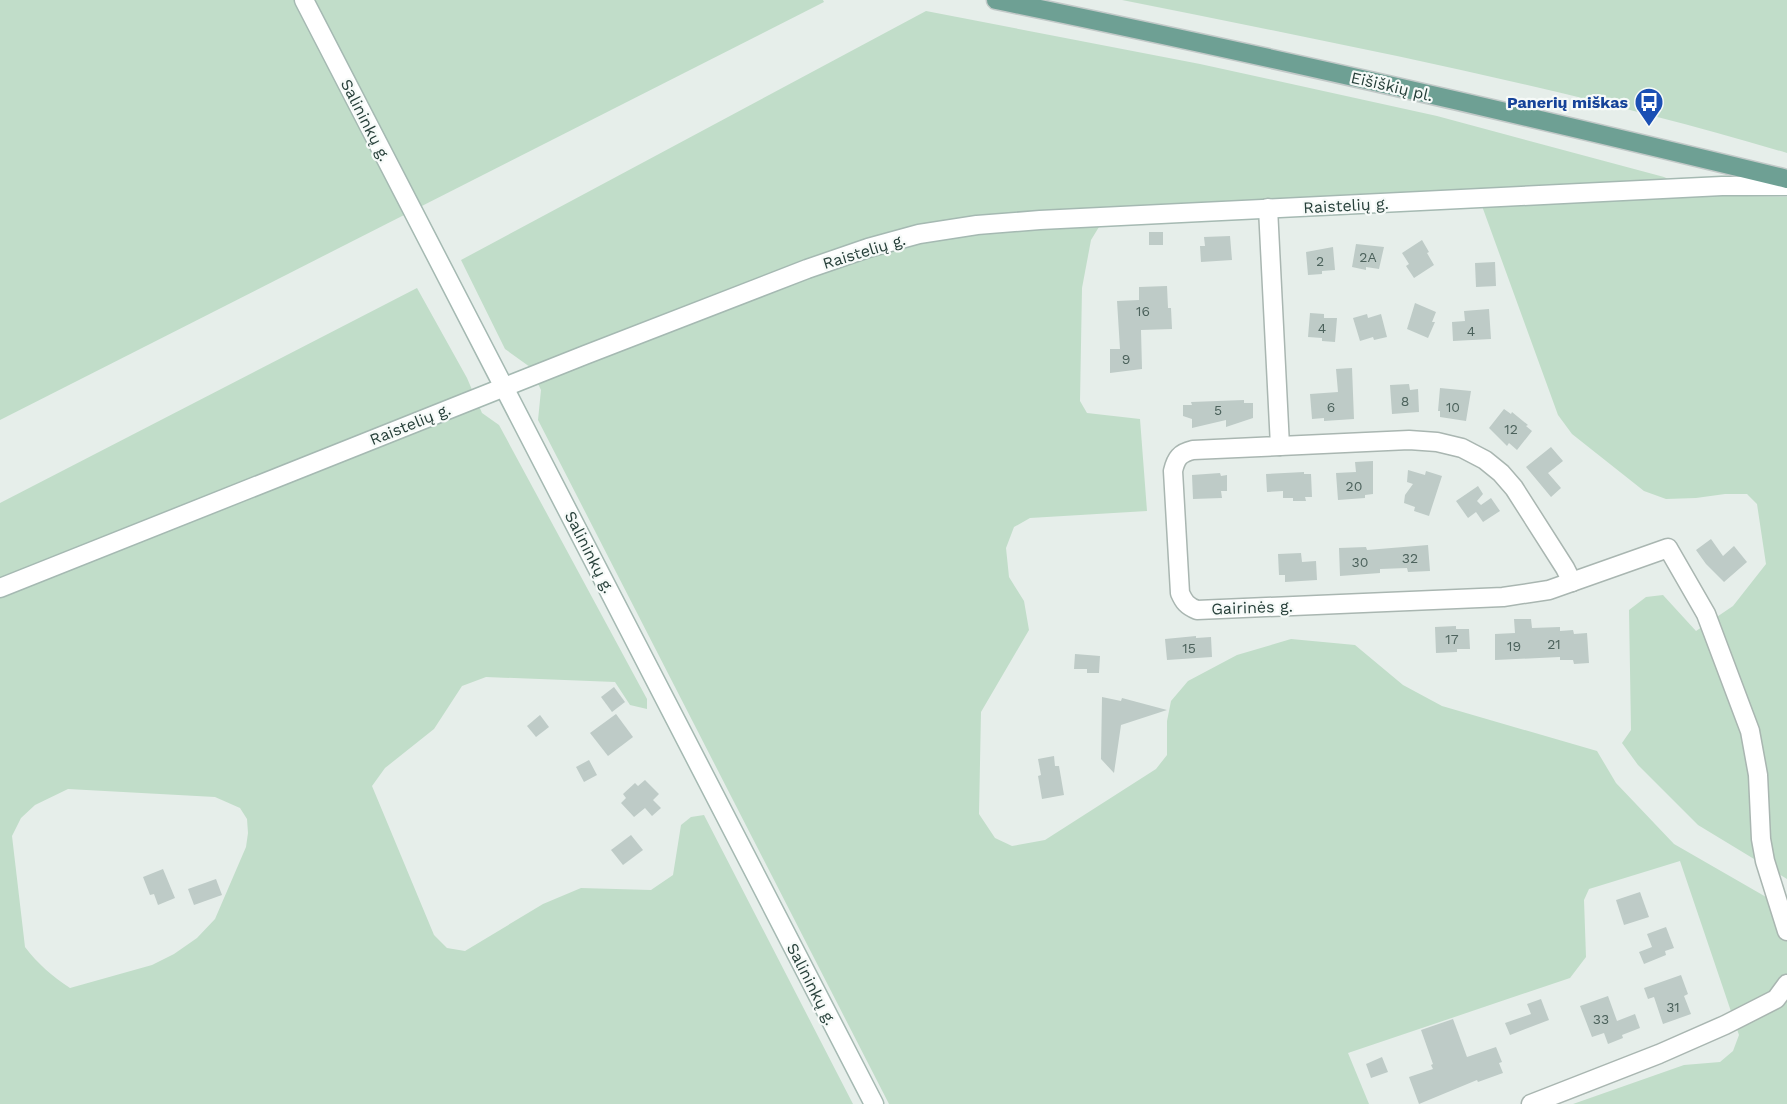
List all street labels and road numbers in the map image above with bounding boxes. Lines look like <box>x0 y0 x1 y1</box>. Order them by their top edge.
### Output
street label: Eišiškių pl. <box>1349 68 1435 105</box>
street label: Salininkų g. <box>337 76 394 164</box>
street label: Raistelių g. <box>1303 194 1389 217</box>
street label: Raistelių g. <box>820 230 908 273</box>
street label: Raistelių g. <box>367 400 453 449</box>
street label: Salininkų g. <box>561 508 618 596</box>
street label: Gairinės g. <box>1211 597 1293 618</box>
street label: Salininkų g. <box>783 940 840 1028</box>

